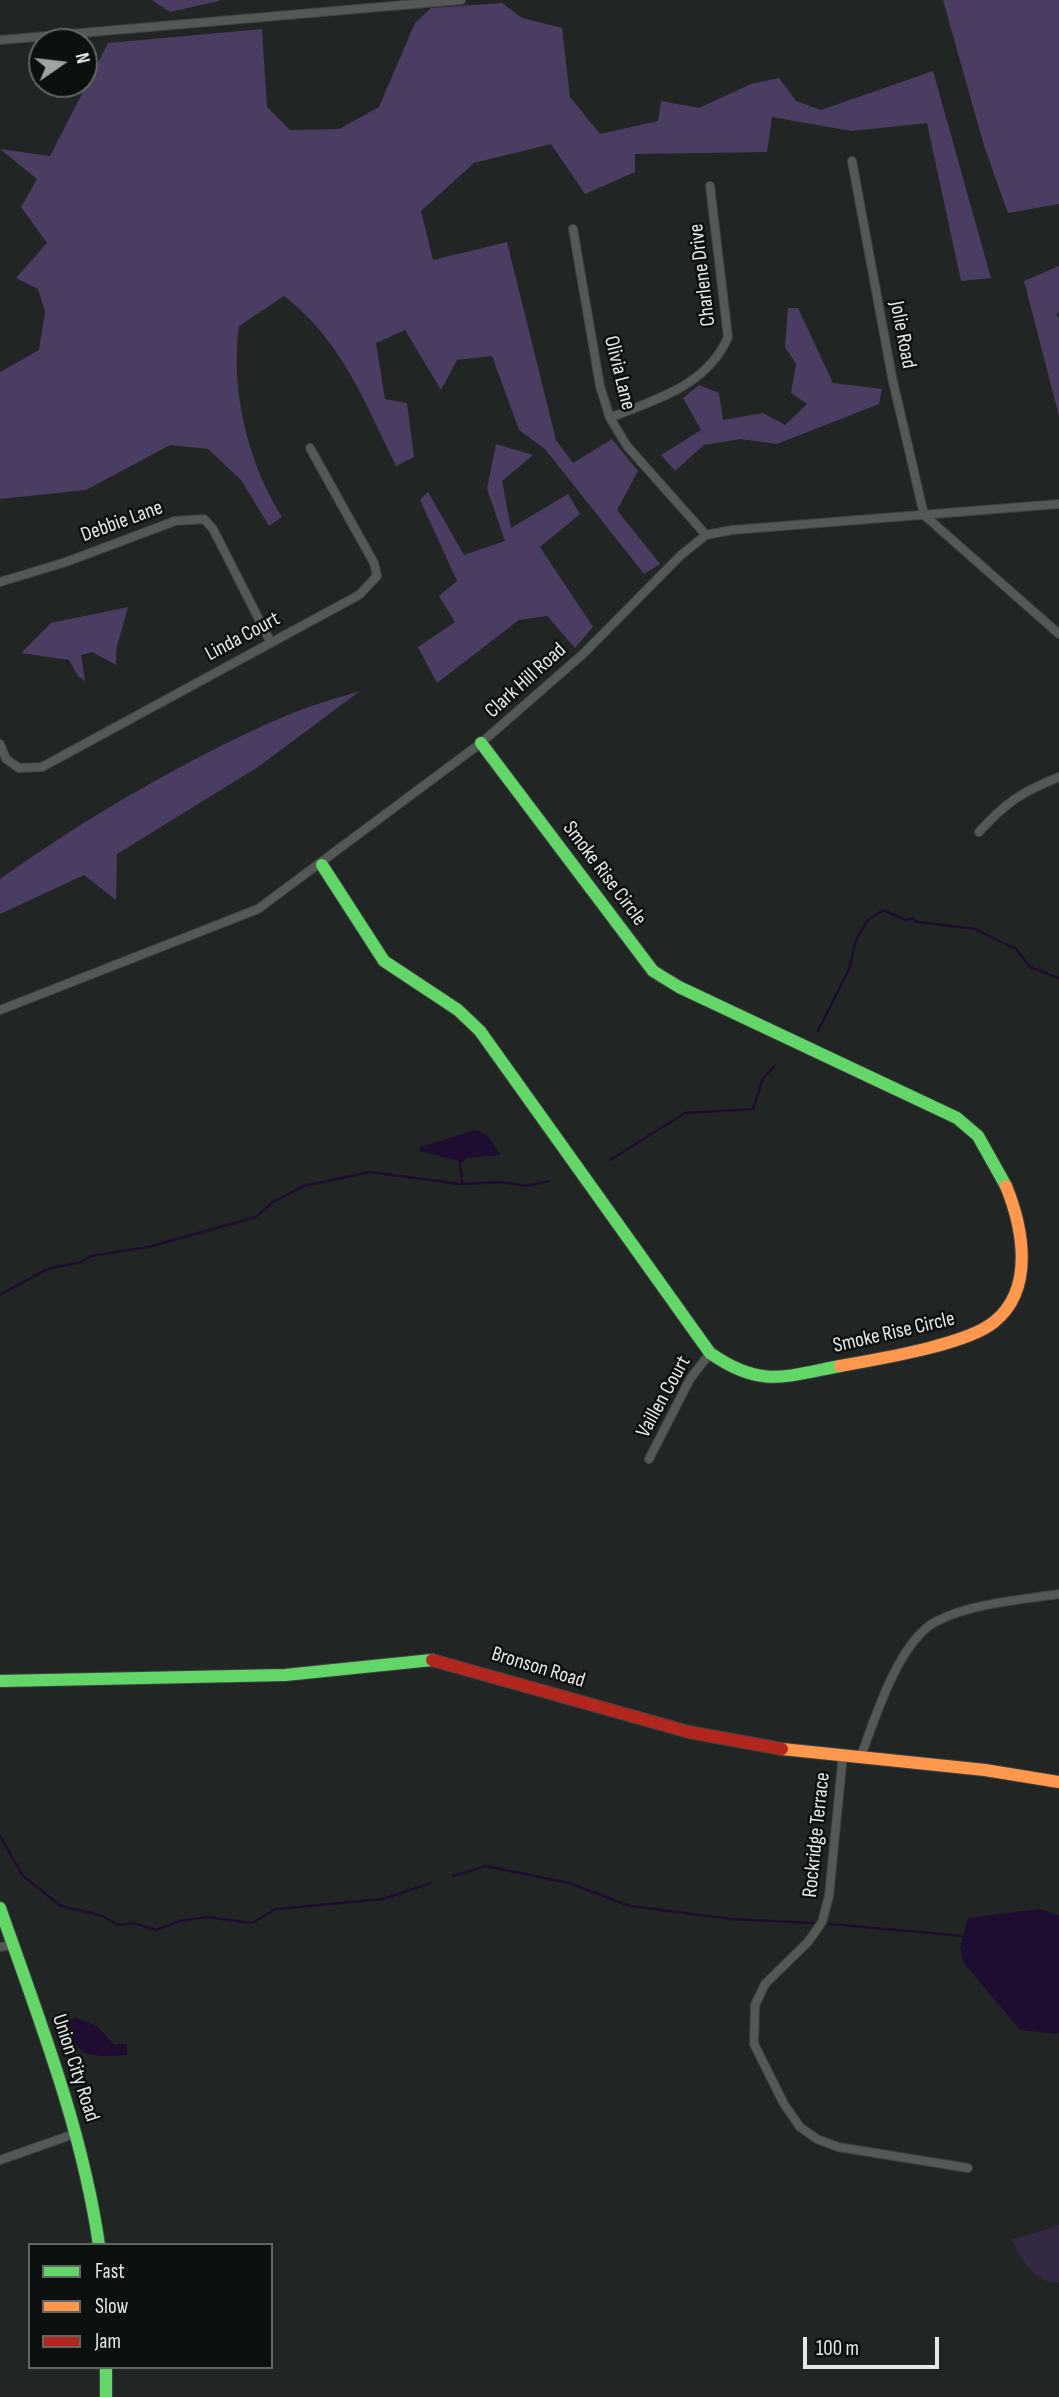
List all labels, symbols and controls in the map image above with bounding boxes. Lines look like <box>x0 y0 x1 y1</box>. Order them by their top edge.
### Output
north arrow <box>28 28 98 98</box>
text: N <box>70 51 94 66</box>
street label: Charlene Drive <box>684 222 722 328</box>
street label: Jolie Road <box>883 299 921 371</box>
street label: Olivia Lane <box>598 333 640 413</box>
street label: Debbie Lane <box>78 496 166 548</box>
street label: Linda Court <box>201 607 285 667</box>
street label: Clark Hill Road <box>480 638 572 724</box>
street label: Smoke Rise Circle <box>557 817 651 931</box>
street label: Smoke Rise Circle <box>831 1307 957 1359</box>
street label: Vaillen Court <box>631 1352 697 1442</box>
street label: Bronson Road <box>488 1642 588 1694</box>
street label: Rockridge Terrace <box>798 1771 836 1899</box>
street label: Union City Road <box>46 2011 104 2125</box>
legend <box>28 2243 273 2369</box>
text: Fast <box>95 2259 125 2284</box>
text: Slow <box>95 2294 128 2319</box>
scale bar <box>807 2324 944 2368</box>
text: Jam <box>95 2329 121 2354</box>
text: 100 m <box>816 2336 859 2361</box>

